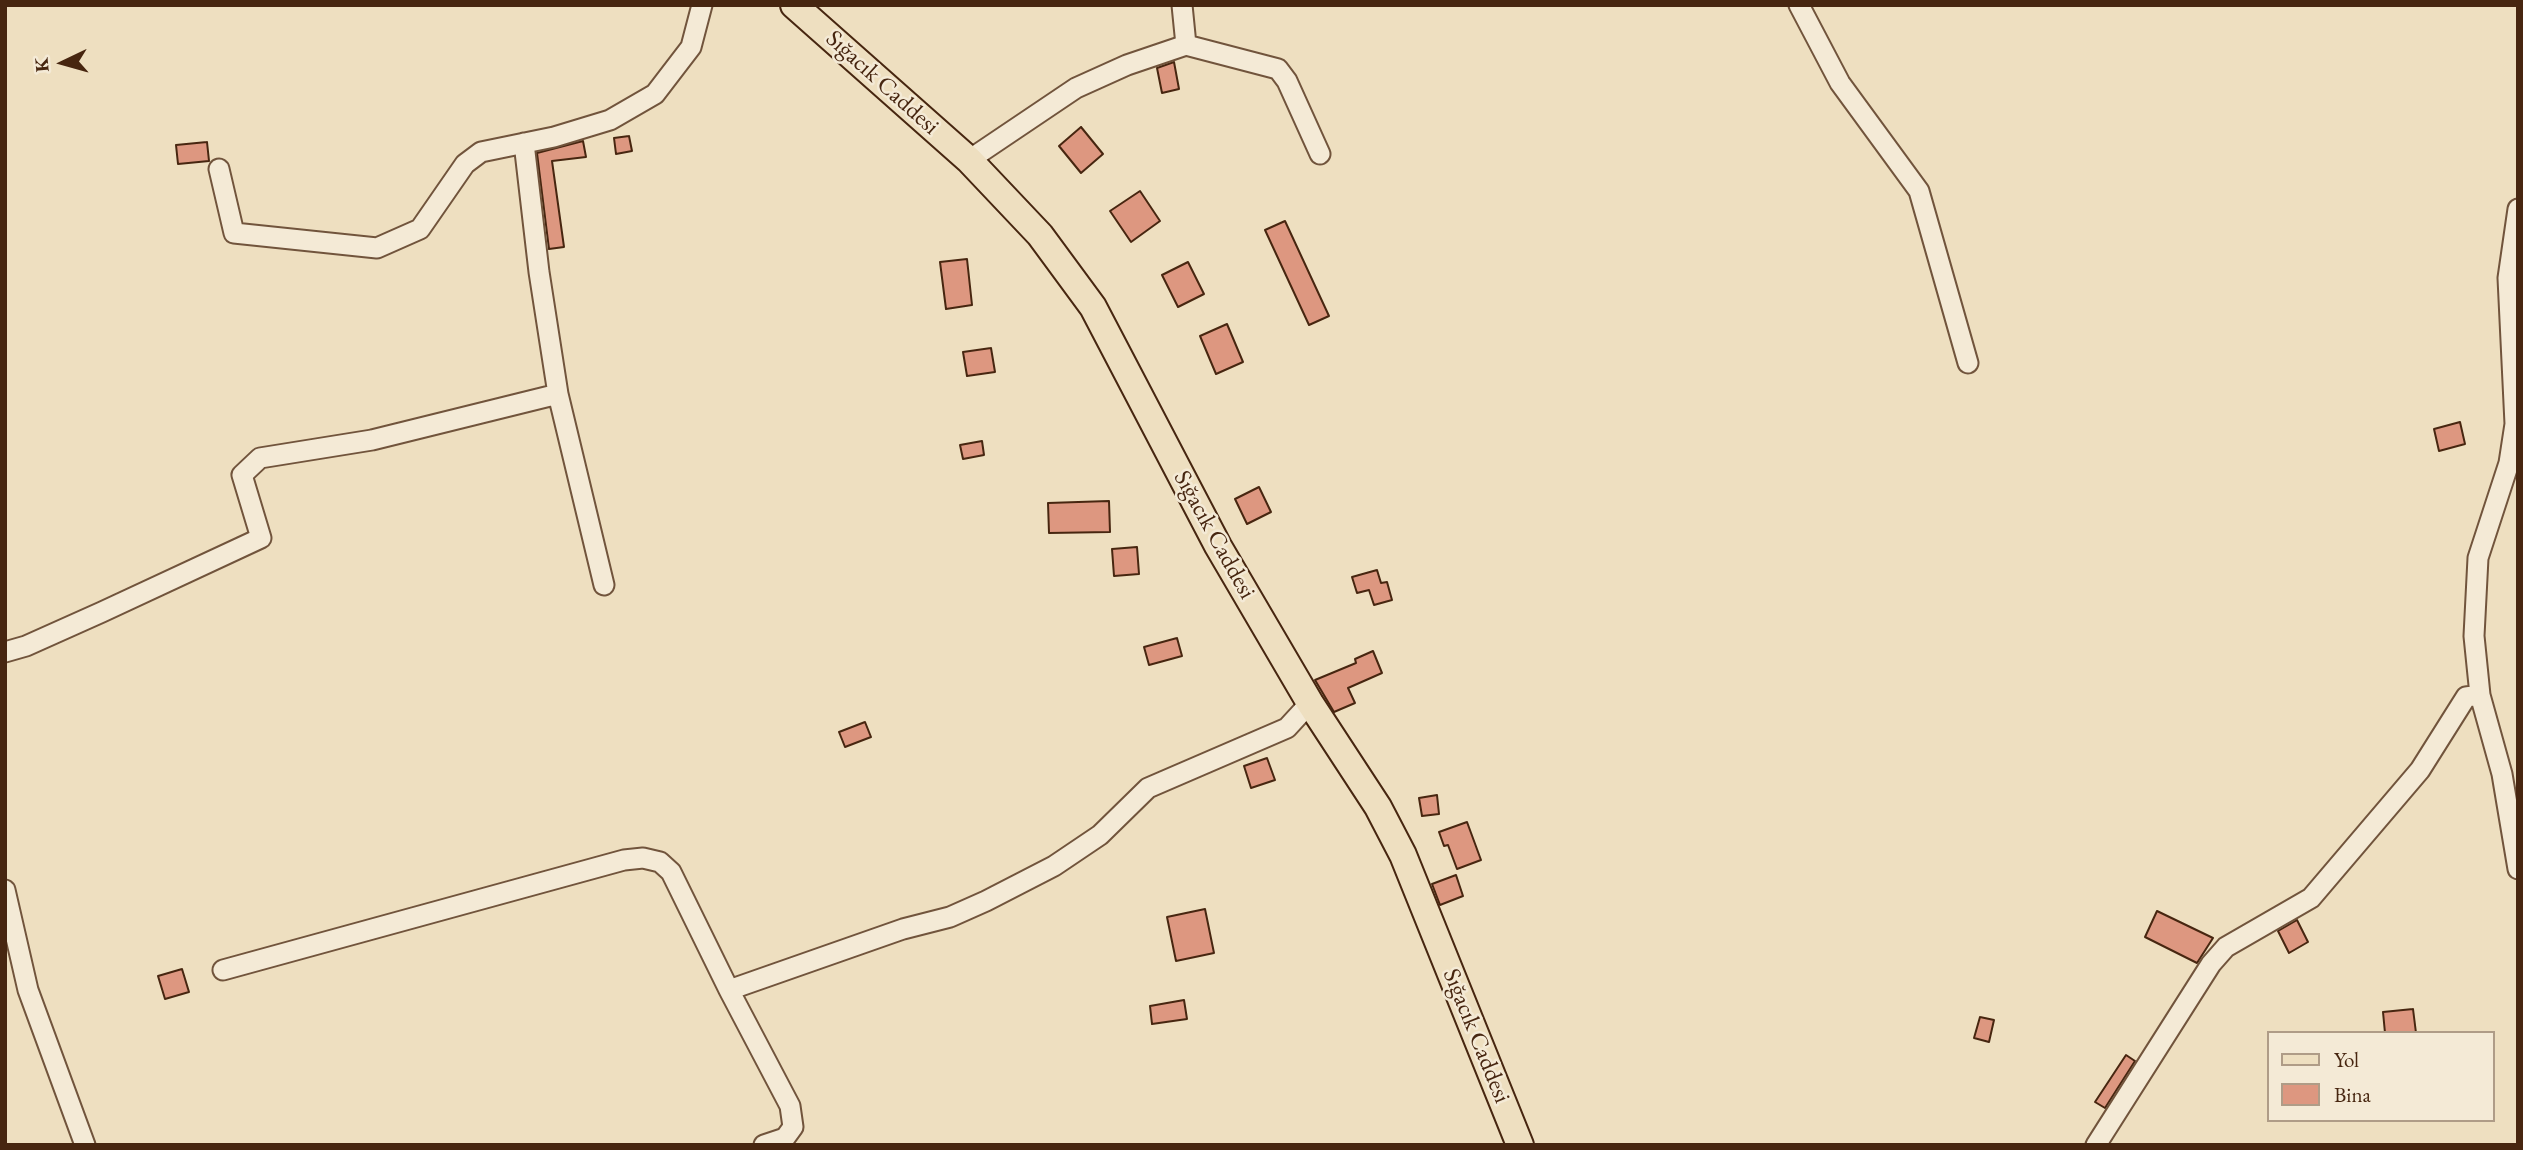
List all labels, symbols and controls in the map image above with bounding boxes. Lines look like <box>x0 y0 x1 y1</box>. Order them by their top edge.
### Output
street label: Sığacık Caddesi <box>819 25 945 141</box>
north arrow <box>28 28 98 98</box>
text: K <box>28 57 55 73</box>
street label: Sığacık Caddesi <box>1167 466 1261 604</box>
street label: Sığacık Caddesi <box>1436 965 1516 1107</box>
legend <box>2268 1031 2495 1122</box>
text: Yol <box>2334 1046 2359 1073</box>
text: Bina <box>2334 1081 2371 1108</box>

